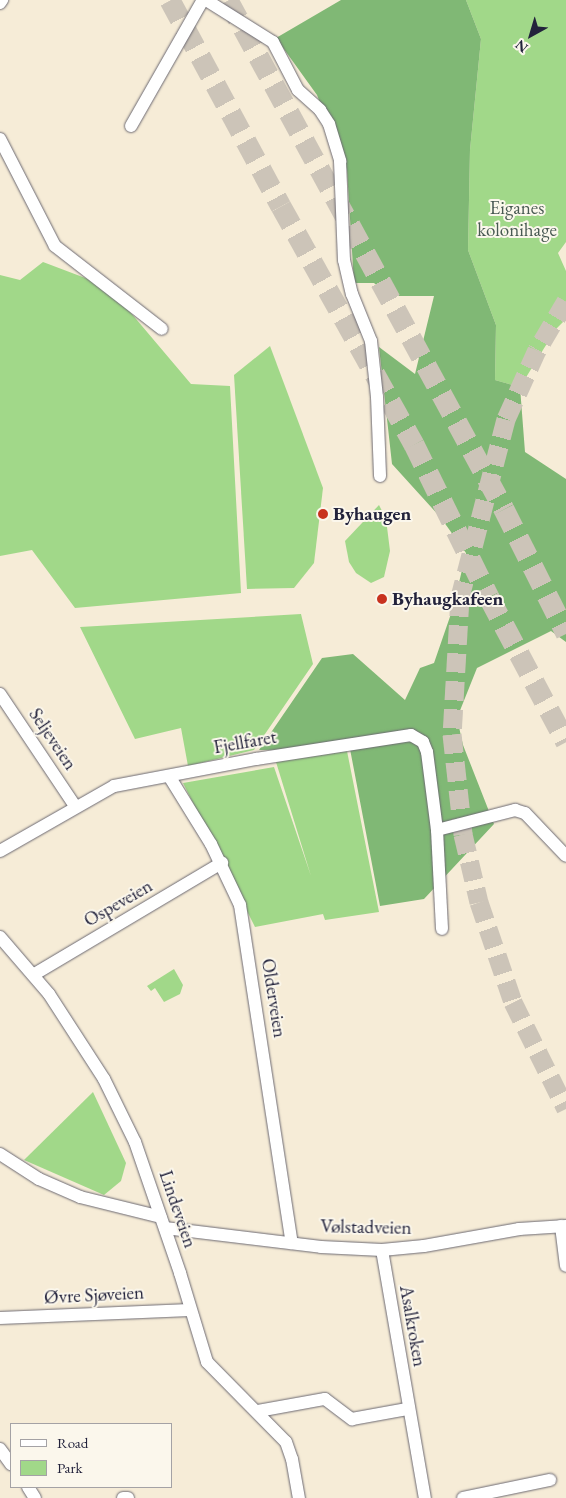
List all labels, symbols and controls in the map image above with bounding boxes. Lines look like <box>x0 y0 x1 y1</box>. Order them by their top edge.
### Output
north arrow <box>506 10 556 60</box>
text: N <box>512 36 532 57</box>
park label: Eiganes kolonihage <box>477 197 557 241</box>
place label: Byhaugen <box>333 503 411 525</box>
marker: Byhaugen <box>317 508 329 520</box>
place label: Byhaugkafeen <box>392 588 503 610</box>
marker: Byhaugkafeen <box>376 593 388 605</box>
street label: Seljeveien <box>24 704 82 774</box>
street label: Fjellfaret <box>212 725 278 759</box>
street label: Ospeveien <box>80 874 156 932</box>
street label: Olderveien <box>257 957 291 1039</box>
street label: Lindeveien <box>154 1167 202 1251</box>
street label: Vølstadveien <box>320 1215 412 1239</box>
street label: Øvre Sjøveien <box>43 1281 145 1309</box>
street label: Asalkroken <box>395 1284 431 1368</box>
legend <box>10 1423 172 1488</box>
text: Road <box>57 1433 88 1452</box>
text: Park <box>57 1458 83 1477</box>

